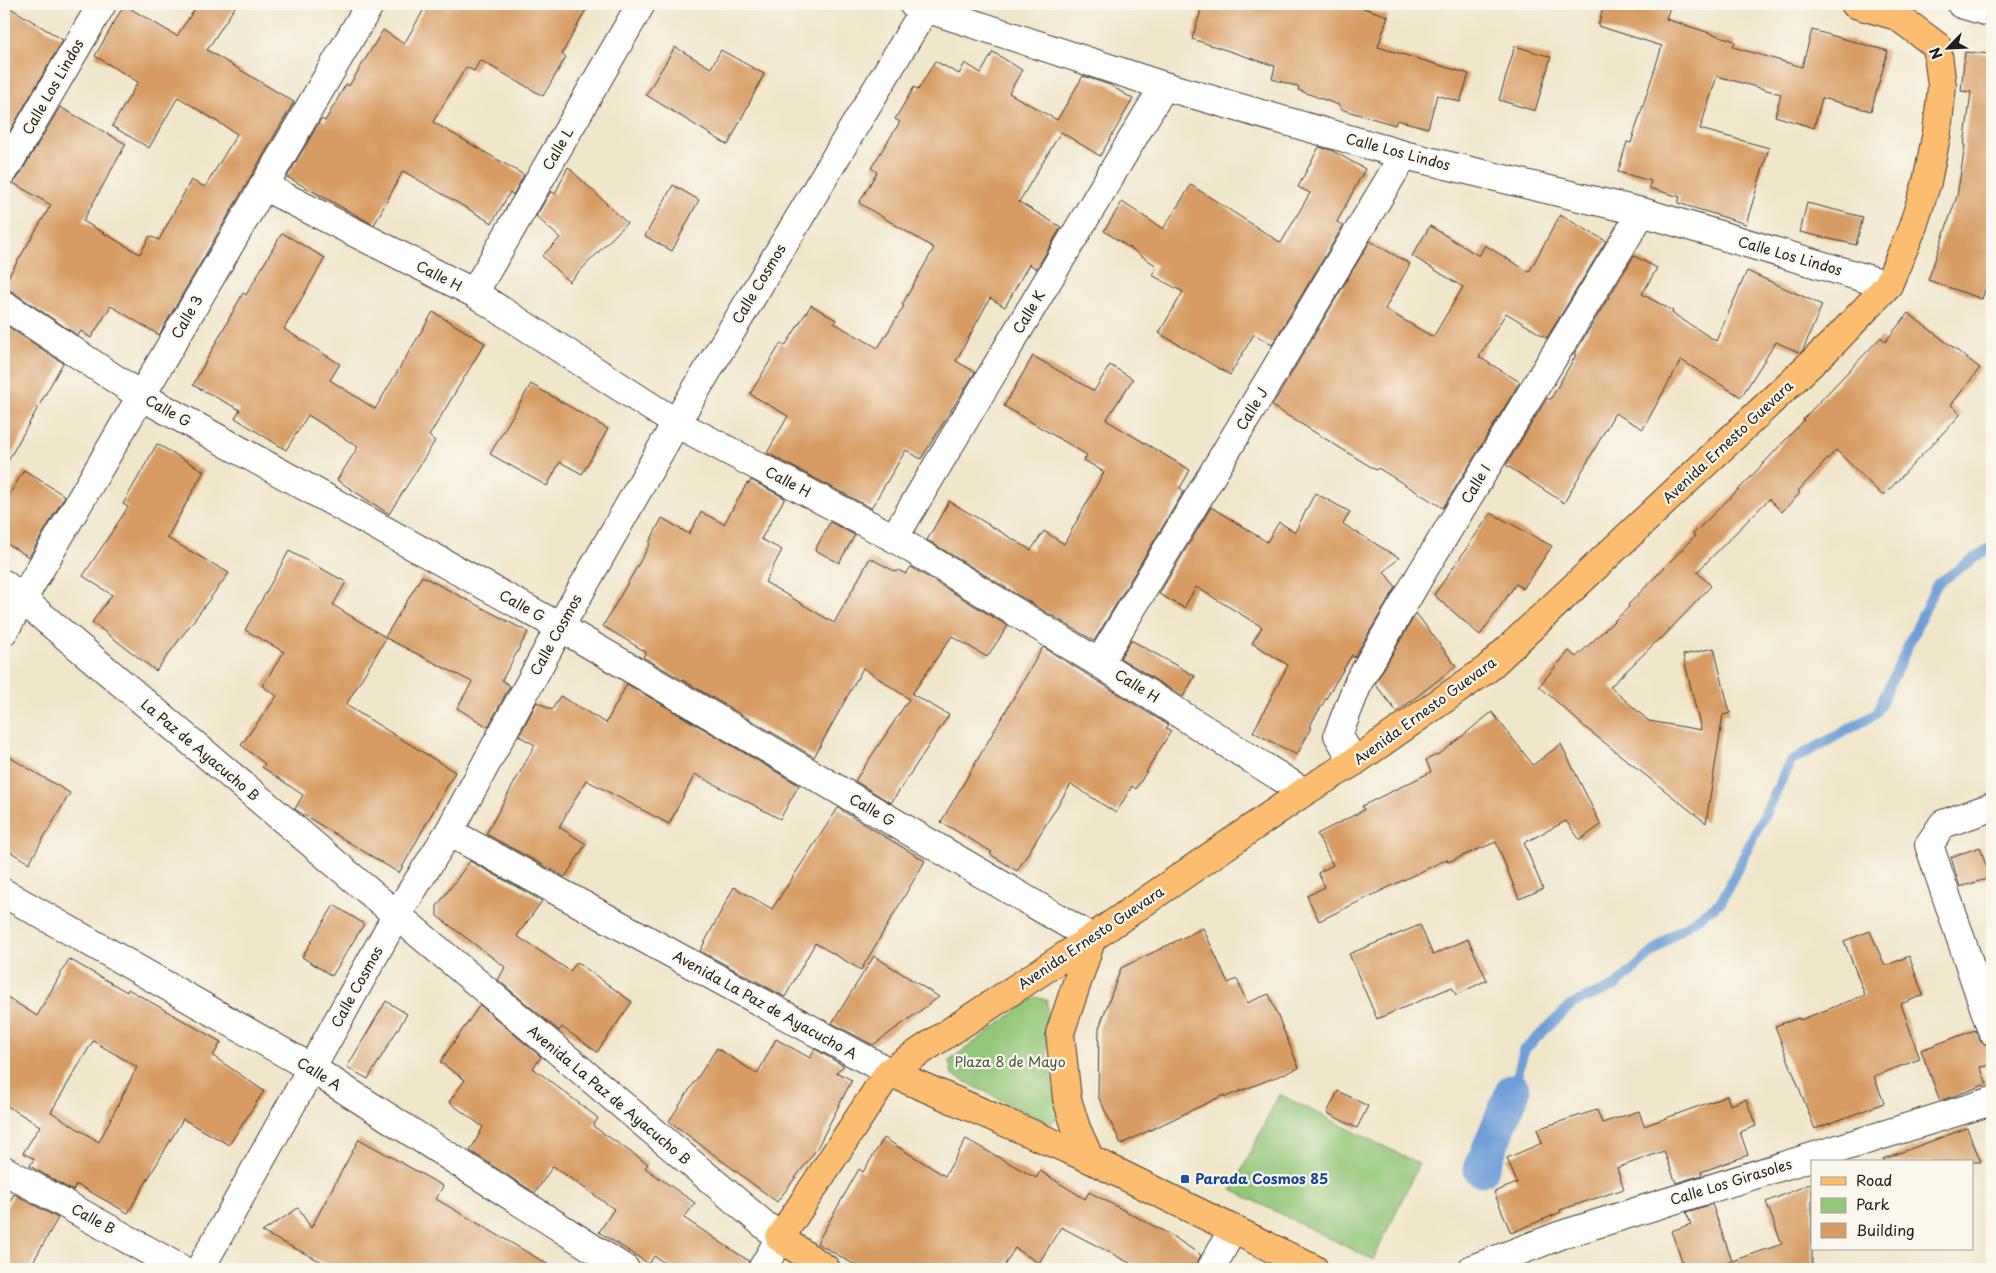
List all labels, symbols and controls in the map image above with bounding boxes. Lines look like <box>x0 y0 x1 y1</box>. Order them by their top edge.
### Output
north arrow <box>1924 22 1974 72</box>
street label: Calle Los Lindos <box>17 35 88 138</box>
text: N <box>1924 44 1948 63</box>
street label: Calle L <box>537 124 578 174</box>
street label: Calle Los Lindos <box>1344 127 1453 176</box>
street label: Calle Los Lindos <box>1736 231 1845 280</box>
street label: Calle Cosmos <box>726 240 791 328</box>
street label: Calle H <box>413 255 466 296</box>
street label: Calle K <box>1007 286 1050 338</box>
street label: Calle 3 <box>166 291 207 342</box>
street label: Avenida Ernesto Guevara <box>1658 375 1798 508</box>
street label: Calle J <box>1231 383 1273 434</box>
street label: Calle G <box>141 389 195 432</box>
street label: Calle I <box>1456 460 1496 507</box>
street label: Calle H <box>762 461 815 502</box>
street label: Calle G <box>495 584 549 627</box>
street label: Calle Cosmos <box>525 590 587 679</box>
street label: Avenida Ernesto Guevara <box>1349 651 1501 770</box>
street label: Calle H <box>1111 664 1164 707</box>
street label: La Paz de Ayacucho B <box>137 694 264 806</box>
street label: Calle G <box>846 788 899 831</box>
street label: Avenida Ernesto Guevara <box>1014 881 1168 994</box>
street label: Calle Cosmos <box>326 942 388 1031</box>
street label: Avenida La Paz de Ayacucho A <box>669 945 861 1064</box>
street label: Avenida La Paz de Ayacucho B <box>523 1020 695 1169</box>
park label: Plaza 8 de Mayo <box>954 1051 1066 1072</box>
street label: Calle A <box>293 1052 346 1096</box>
street label: Calle Los Girasoles <box>1667 1153 1794 1210</box>
legend <box>1811 1160 1974 1250</box>
place label: Parada Cosmos 85 <box>1195 1168 1328 1189</box>
text: Road <box>1856 1168 1892 1191</box>
marker: Parada Cosmos 85 <box>1179 1173 1191 1185</box>
text: Park <box>1856 1192 1890 1215</box>
street label: Calle B <box>67 1198 119 1239</box>
text: Building <box>1856 1218 1915 1241</box>

